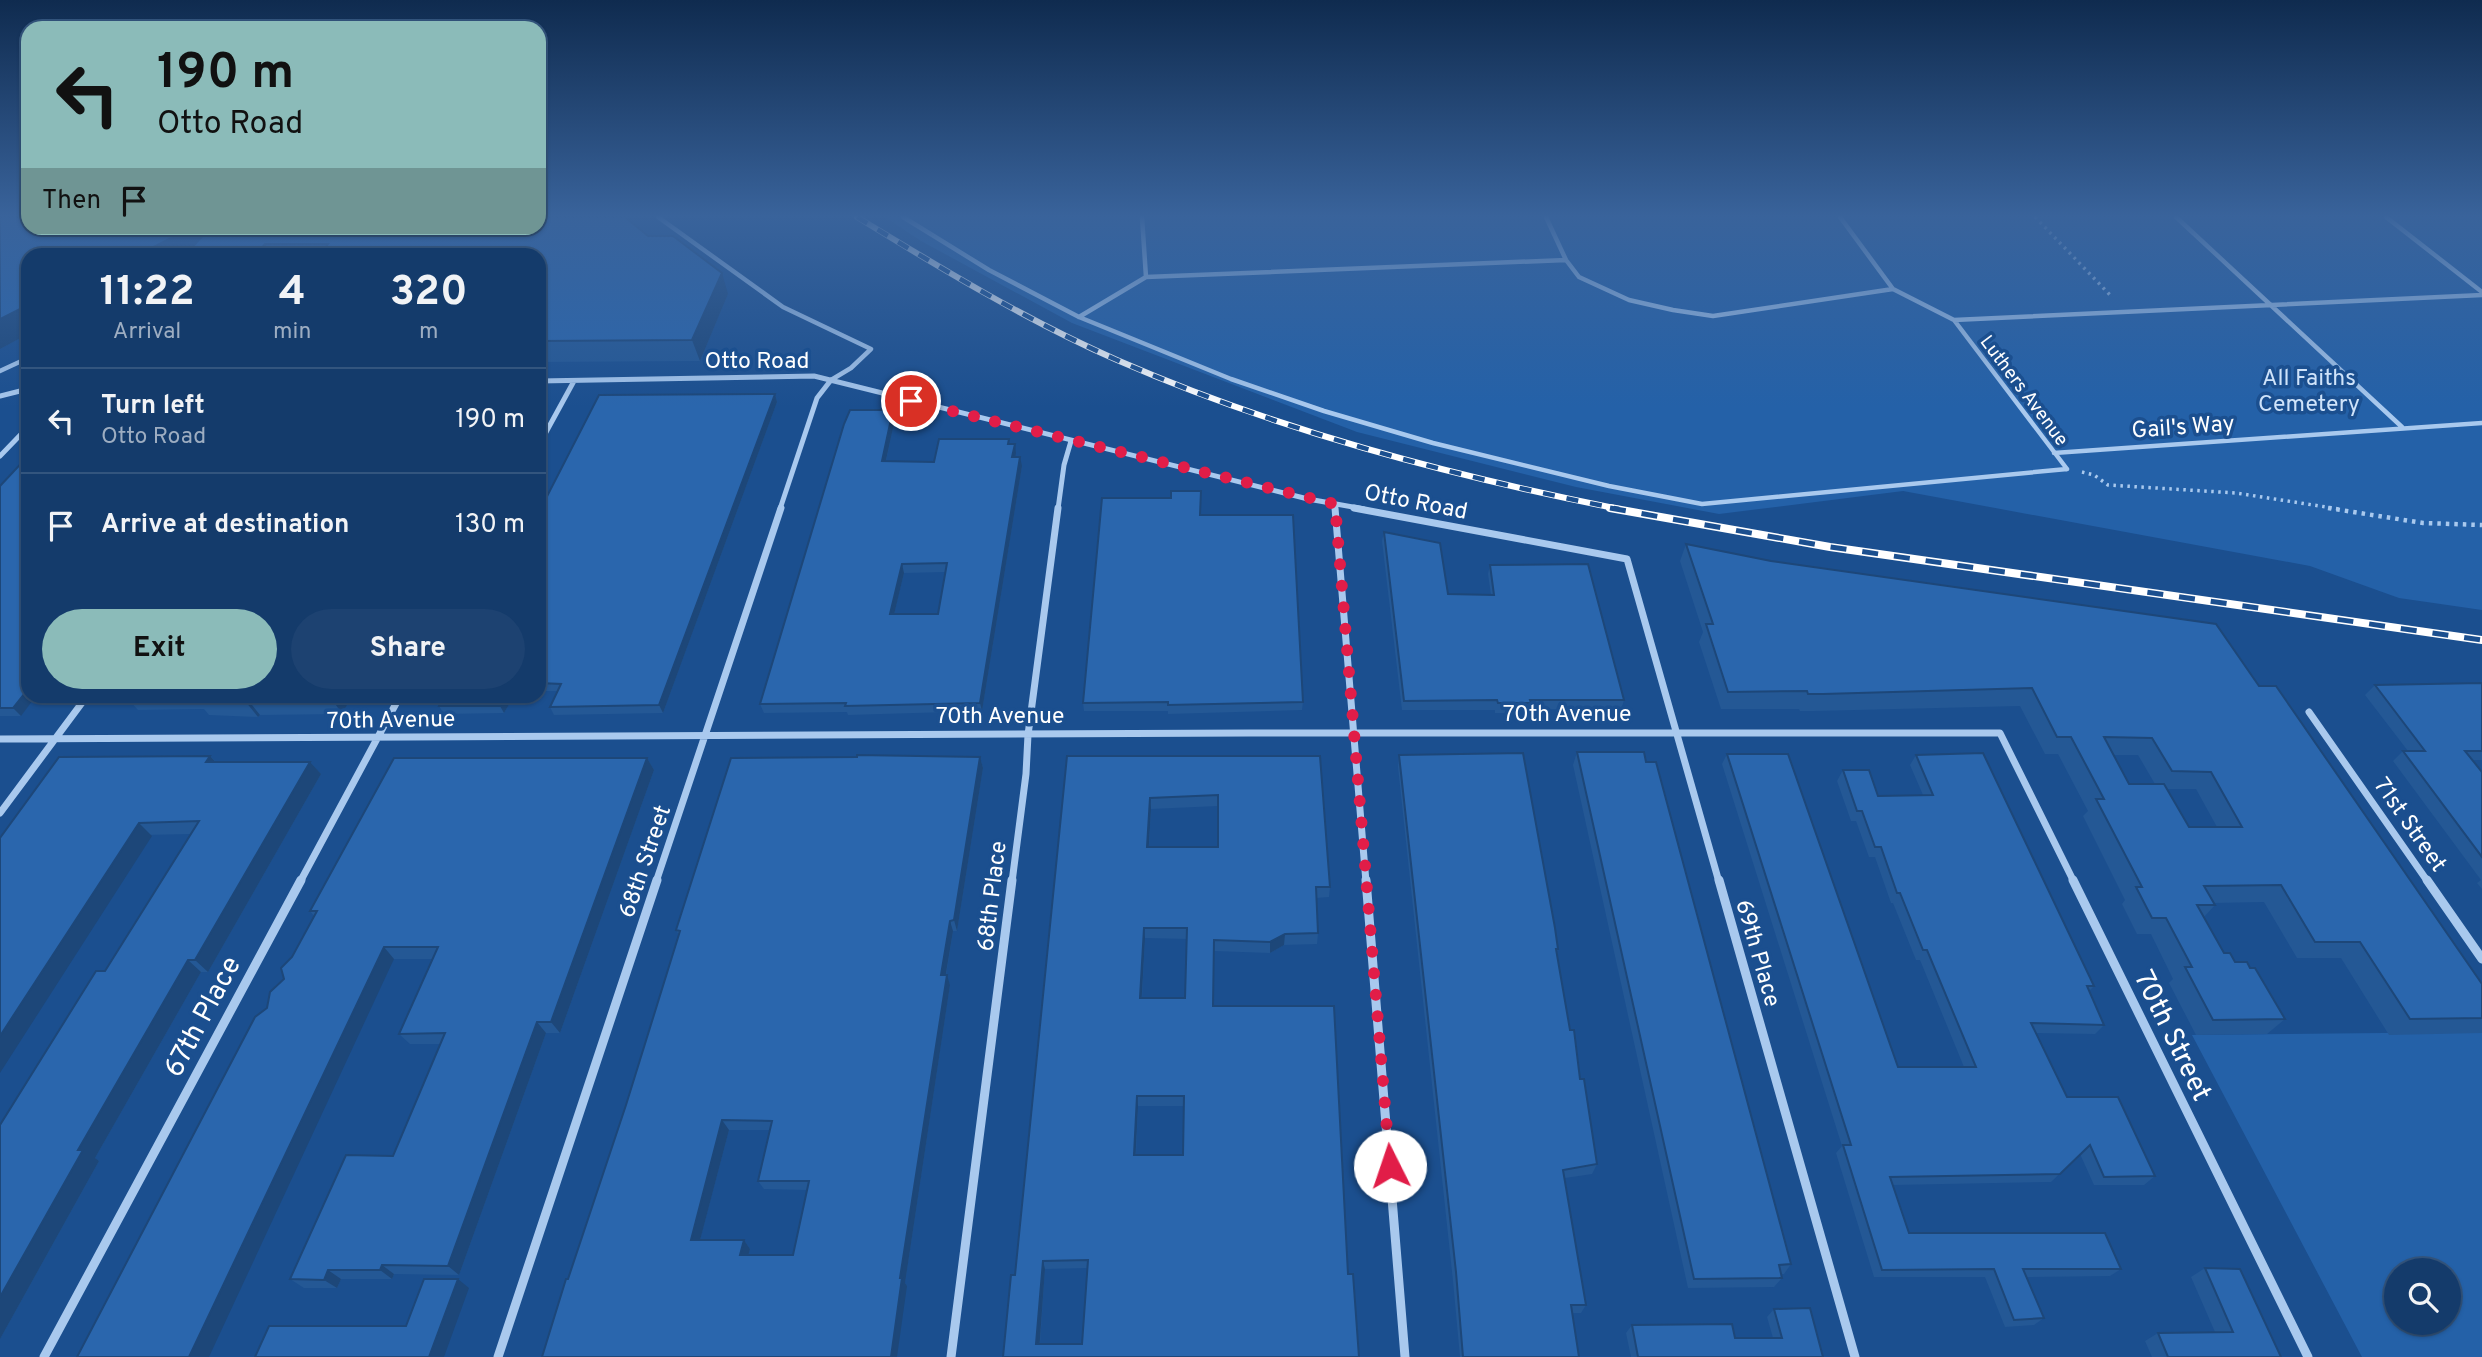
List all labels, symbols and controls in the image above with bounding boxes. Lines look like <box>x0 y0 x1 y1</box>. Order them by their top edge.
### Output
text: 190 m <box>157 44 294 106</box>
icon: left <box>42 49 133 140</box>
text: Otto Road <box>157 105 303 145</box>
icon: arrive <box>115 182 153 220</box>
text: Then <box>42 185 101 218</box>
text: 11:22 <box>99 267 195 320</box>
text: 4 <box>279 267 306 320</box>
text: 320 <box>390 267 468 320</box>
text: Arrival <box>113 318 181 347</box>
text: min <box>273 318 311 347</box>
text: m <box>419 318 438 347</box>
street label: Luthers Avenue <box>1974 331 2073 451</box>
street label: Otto Road <box>704 348 810 377</box>
park label: All Faiths Cemetery <box>2258 365 2360 420</box>
pin <box>881 371 941 431</box>
icon: arrive <box>892 382 930 420</box>
text: Turn left <box>101 390 205 423</box>
icon: left <box>42 402 80 440</box>
text: 190 m <box>455 404 525 437</box>
street label: Gail's Way <box>2131 410 2236 447</box>
text: Otto Road <box>101 423 206 452</box>
street label: Otto Road <box>1361 479 1470 528</box>
icon: arrive <box>42 507 80 545</box>
text: Arrive at destination <box>101 509 349 542</box>
text: 130 m <box>455 509 525 542</box>
button: Exit <box>42 609 277 689</box>
button: Share <box>291 609 525 689</box>
street label: 70th Avenue <box>1503 701 1631 730</box>
street label: 70th Avenue <box>936 703 1064 732</box>
street label: 70th Avenue <box>326 706 456 737</box>
street label: 71st Street <box>2366 773 2452 878</box>
street label: 68th Street <box>614 802 679 922</box>
street label: 68th Place <box>972 839 1015 953</box>
street label: 69th Place <box>1727 897 1786 1011</box>
street label: 67th Place <box>157 951 250 1084</box>
street label: 70th Street <box>2124 965 2218 1108</box>
position arrow <box>1353 1129 1427 1203</box>
map controls <box>2384 1258 2461 1335</box>
button: search <box>2384 1258 2461 1335</box>

